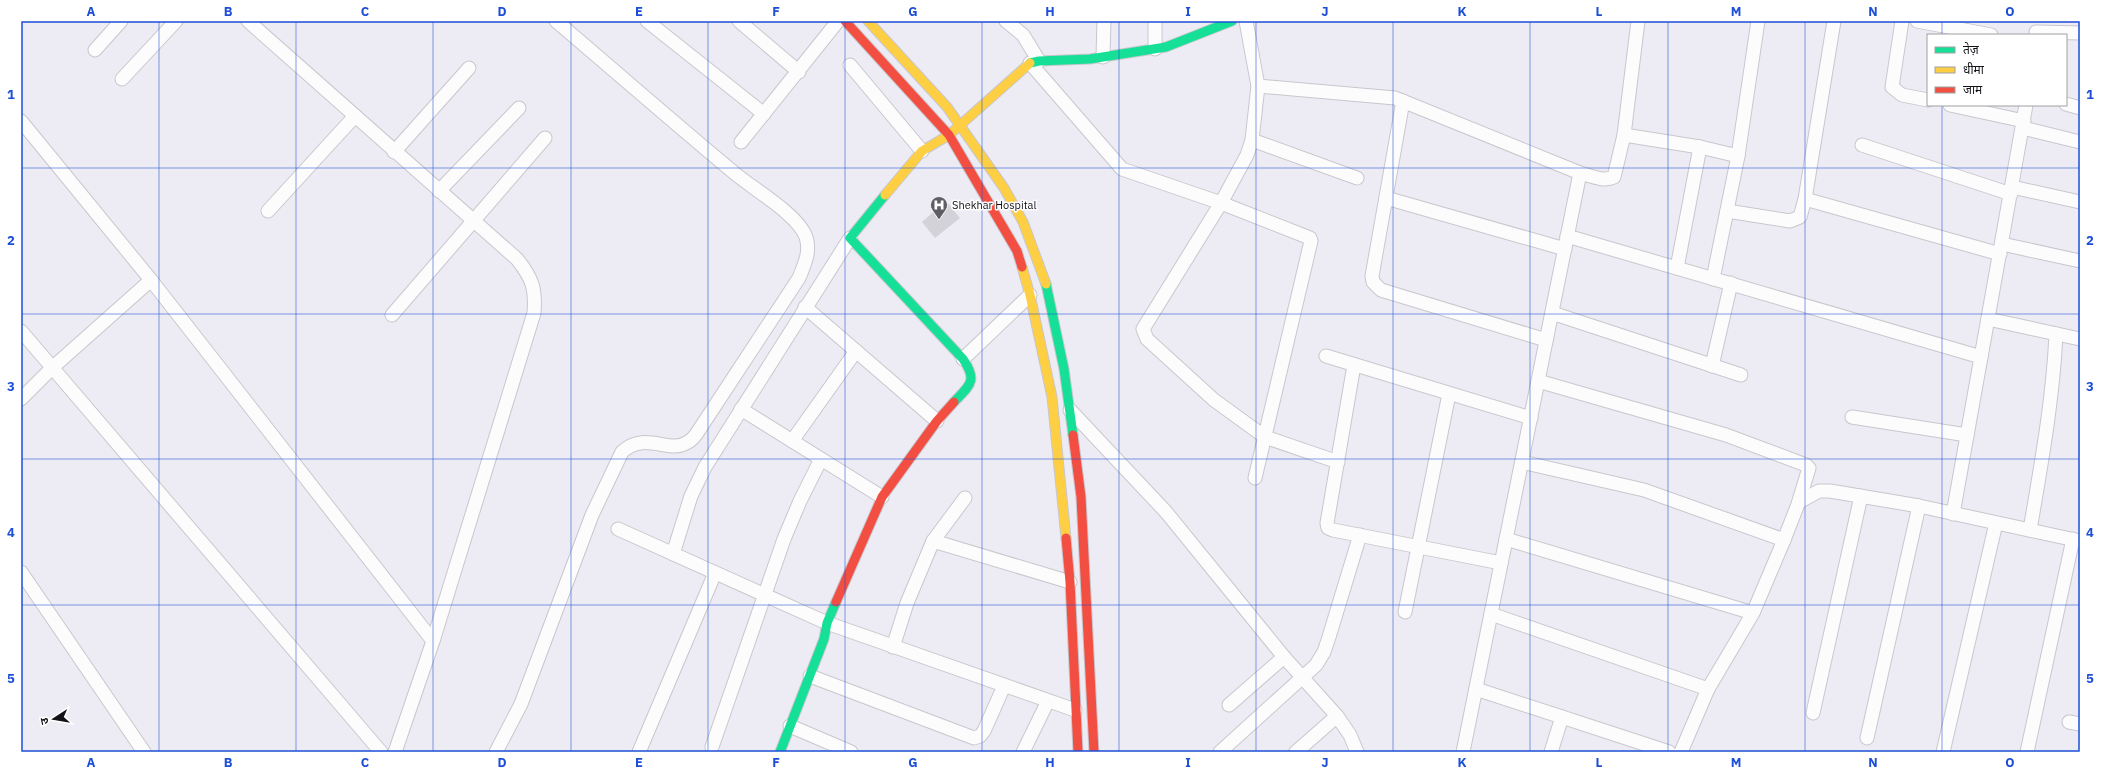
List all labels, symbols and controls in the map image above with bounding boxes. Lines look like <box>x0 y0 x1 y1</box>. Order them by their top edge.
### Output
text: A <box>87 3 96 20</box>
text: B <box>224 3 233 20</box>
text: C <box>361 3 370 20</box>
text: D <box>497 3 507 20</box>
text: E <box>635 3 643 20</box>
text: F <box>772 3 780 20</box>
text: G <box>908 3 918 20</box>
text: H <box>1045 3 1055 20</box>
text: I <box>1185 3 1191 20</box>
text: J <box>1321 3 1329 20</box>
text: K <box>1457 3 1467 20</box>
text: L <box>1596 3 1603 20</box>
text: M <box>1731 3 1741 20</box>
text: N <box>1868 3 1878 20</box>
text: O <box>2005 3 2015 20</box>
legend <box>1927 34 2067 106</box>
text: तेज़ <box>1963 42 1980 57</box>
text: धीमा <box>1963 62 1985 77</box>
text: जाम <box>1963 82 1983 97</box>
text: 1 <box>7 86 15 103</box>
text: 1 <box>2086 86 2094 103</box>
hospital icon: Shekhar Hospital <box>929 195 949 220</box>
place label: Shekhar Hospital <box>952 198 1036 212</box>
text: 2 <box>7 232 15 249</box>
text: 2 <box>2086 232 2094 249</box>
text: 3 <box>7 378 15 395</box>
text: 3 <box>2086 378 2094 395</box>
text: 4 <box>7 524 15 541</box>
text: 4 <box>2086 524 2094 541</box>
text: 5 <box>7 670 15 687</box>
text: 5 <box>2086 670 2094 687</box>
north arrow <box>34 699 74 739</box>
text: उ <box>37 716 52 726</box>
text: A <box>87 754 96 771</box>
text: B <box>224 754 233 771</box>
text: C <box>361 754 370 771</box>
text: D <box>497 754 507 771</box>
text: E <box>635 754 643 771</box>
text: F <box>772 754 780 771</box>
text: G <box>908 754 918 771</box>
text: H <box>1045 754 1055 771</box>
text: I <box>1185 754 1191 771</box>
text: J <box>1321 754 1329 771</box>
text: K <box>1457 754 1467 771</box>
text: L <box>1596 754 1603 771</box>
text: M <box>1731 754 1741 771</box>
text: N <box>1868 754 1878 771</box>
text: O <box>2005 754 2015 771</box>

